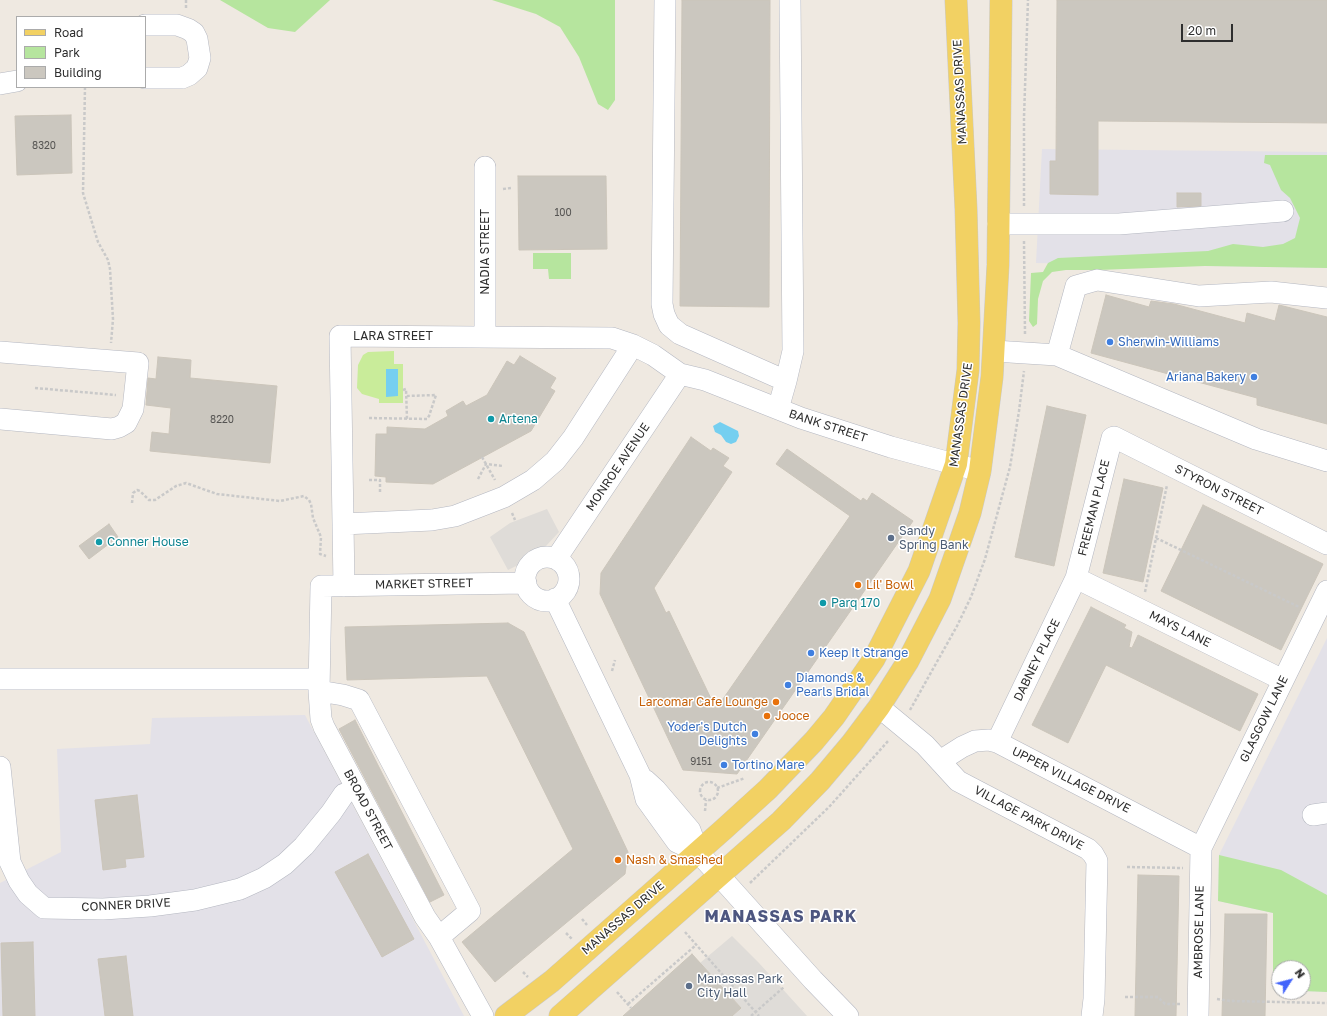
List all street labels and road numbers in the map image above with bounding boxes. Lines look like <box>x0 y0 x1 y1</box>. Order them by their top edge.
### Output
street label: MANASSAS DRIVE <box>950 39 970 145</box>
street label: NADIA STREET <box>478 209 492 295</box>
street label: LARA STREET <box>353 329 433 343</box>
street label: MANASSAS DRIVE <box>947 362 975 468</box>
street label: BANK STREET <box>787 407 869 445</box>
street label: MONROE AVENUE <box>583 420 653 514</box>
street label: FREEMAN PLACE <box>1075 458 1113 558</box>
street label: STYRON STREET <box>1172 461 1266 519</box>
street label: MARKET STREET <box>375 576 473 592</box>
street label: MAYS LANE <box>1147 608 1213 650</box>
street label: DABNEY PLACE <box>1011 616 1063 704</box>
street label: GLASGOW LANE <box>1237 673 1291 765</box>
street label: UPPER VILLAGE DRIVE <box>1009 744 1133 816</box>
street label: BROAD STREET <box>341 767 395 853</box>
street label: VILLAGE PARK DRIVE <box>972 783 1086 853</box>
street label: MANASSAS DRIVE <box>579 878 667 958</box>
street label: AMBROSE LANE <box>1191 885 1207 979</box>
street label: CONNER DRIVE <box>81 895 171 915</box>

